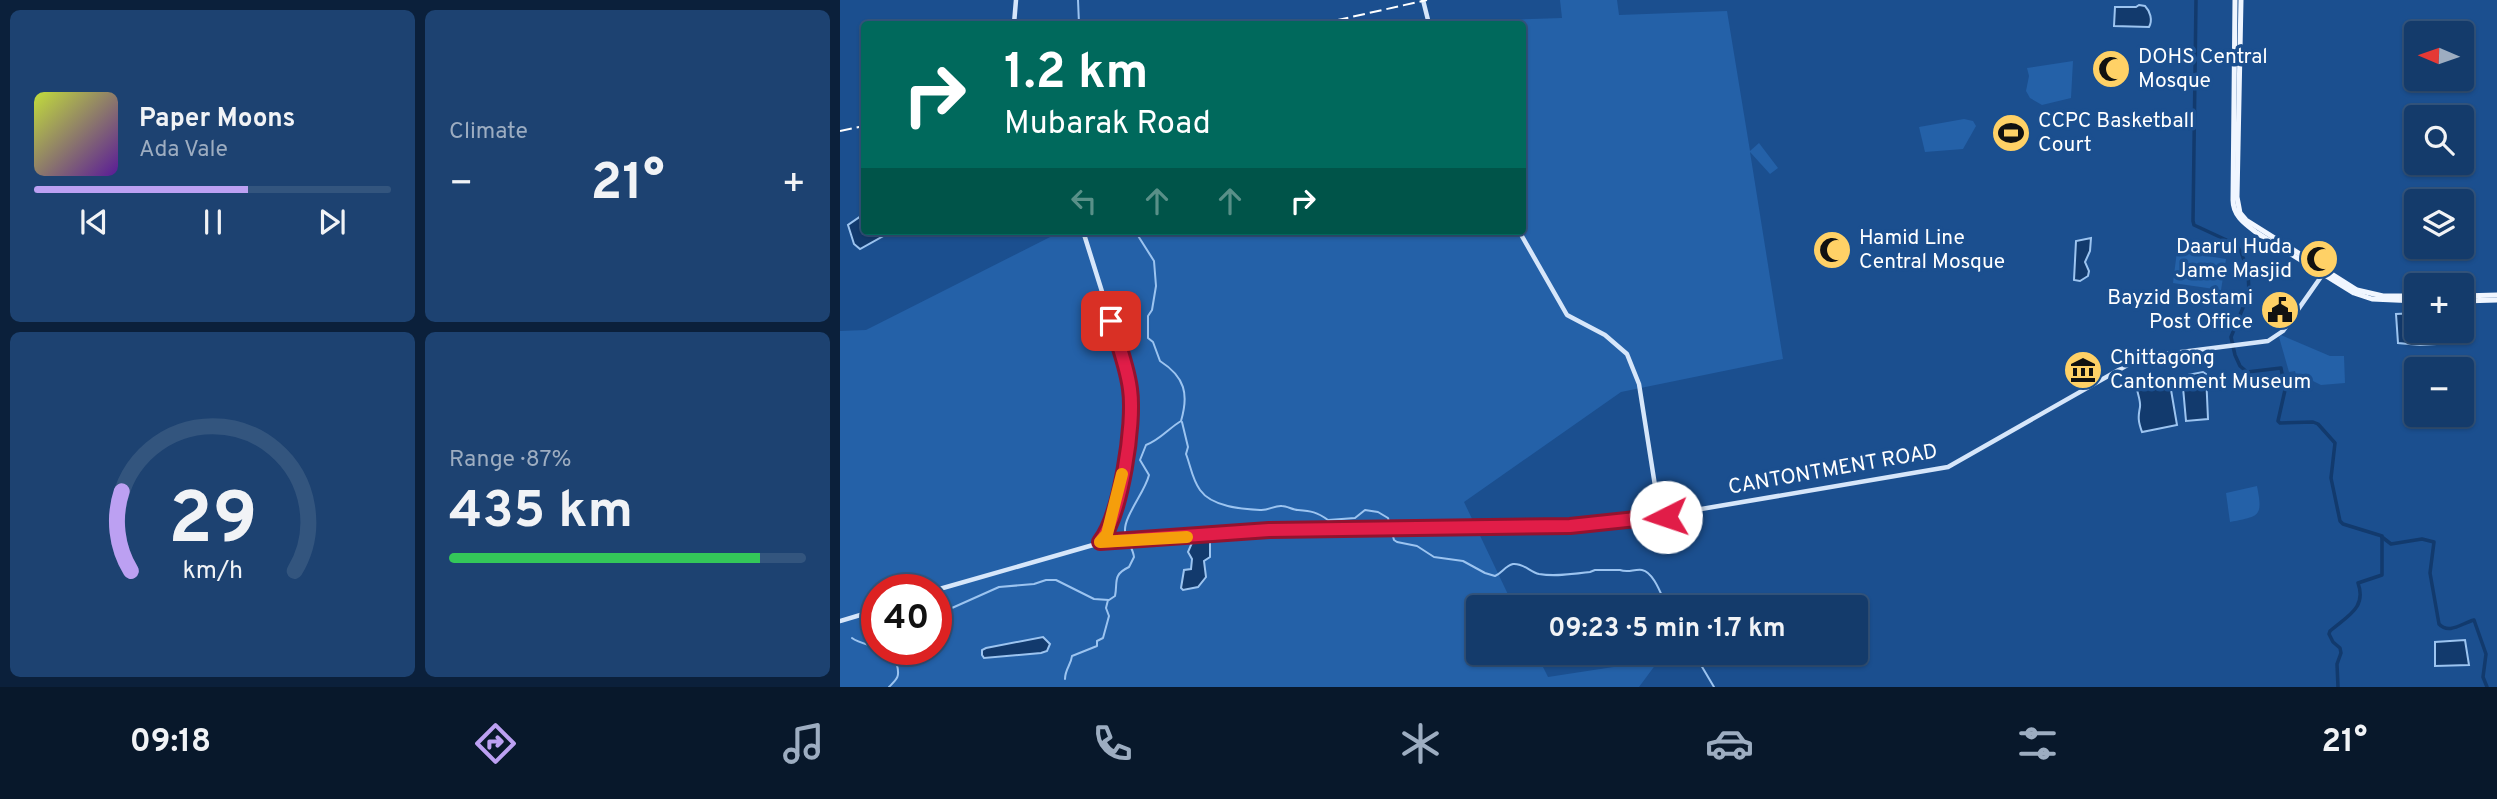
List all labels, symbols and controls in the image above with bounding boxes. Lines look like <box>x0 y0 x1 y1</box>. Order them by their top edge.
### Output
north arrow <box>2404 21 2474 91</box>
map controls <box>2404 21 2474 427</box>
text: 1.2 km <box>1004 44 1148 106</box>
place label: DOHS Central Mosque <box>2138 44 2268 95</box>
mosque icon: DOHS Central Mosque <box>2090 48 2132 90</box>
icon: right <box>889 49 980 140</box>
text: Paper Moons <box>139 103 295 136</box>
text: Mubarak Road <box>1004 105 1211 145</box>
button: search <box>2404 105 2474 175</box>
place label: CCPC Basketball Court <box>2038 108 2194 159</box>
sports icon: CCPC Basketball Court <box>1990 112 2032 154</box>
text: Climate <box>449 118 528 147</box>
text: Ada Vale <box>139 136 228 165</box>
text: 21° <box>590 152 665 218</box>
text: − <box>449 161 474 210</box>
text: + <box>781 161 806 210</box>
icon: left <box>1065 182 1103 220</box>
icon: ahead <box>1138 182 1176 220</box>
icon: ahead <box>1211 182 1249 220</box>
icon: right <box>1284 182 1322 220</box>
button: layers <box>2404 189 2474 259</box>
icon: previous <box>75 203 113 241</box>
icon: pause <box>194 203 232 241</box>
icon: next <box>313 203 351 241</box>
place label: Hamid Line Central Mosque <box>1859 225 2005 276</box>
mosque icon: Hamid Line Central Mosque <box>1811 229 1853 271</box>
place label: Daarul Huda Jame Masjid <box>2175 234 2292 285</box>
mosque icon: Daarul Huda Jame Masjid <box>2298 238 2340 280</box>
button: + <box>2404 273 2474 343</box>
place label: Bayzid Bostami Post Office <box>2107 285 2253 336</box>
public building icon: Bayzid Bostami Post Office <box>2259 289 2301 331</box>
pin <box>1081 291 1141 351</box>
icon: arrive <box>1092 302 1130 340</box>
place label: Chittagong Cantonment Museum <box>2110 345 2311 396</box>
museum icon: Chittagong Cantonment Museum <box>2062 349 2104 391</box>
button: − <box>2404 357 2474 427</box>
street label: CANTONTMENT ROAD <box>1726 438 1940 502</box>
text: Range · 87% <box>449 446 572 475</box>
text: 29 <box>168 477 257 569</box>
text: 435 km <box>449 480 633 546</box>
position arrow <box>1629 480 1703 554</box>
text: km/h <box>182 555 243 587</box>
speed limit sign: 40 <box>861 574 952 665</box>
text: 09:23 · 5 min · 1.7 km <box>1548 613 1786 646</box>
icon: directions <box>471 719 520 768</box>
icon: music <box>779 719 828 768</box>
icon: phone <box>1088 719 1137 768</box>
icon: climate <box>1396 719 1445 768</box>
icon: car <box>1705 719 1754 768</box>
icon: filters <box>2013 719 2062 768</box>
text: 09:18 <box>130 723 211 763</box>
text: 21° <box>2322 723 2367 763</box>

